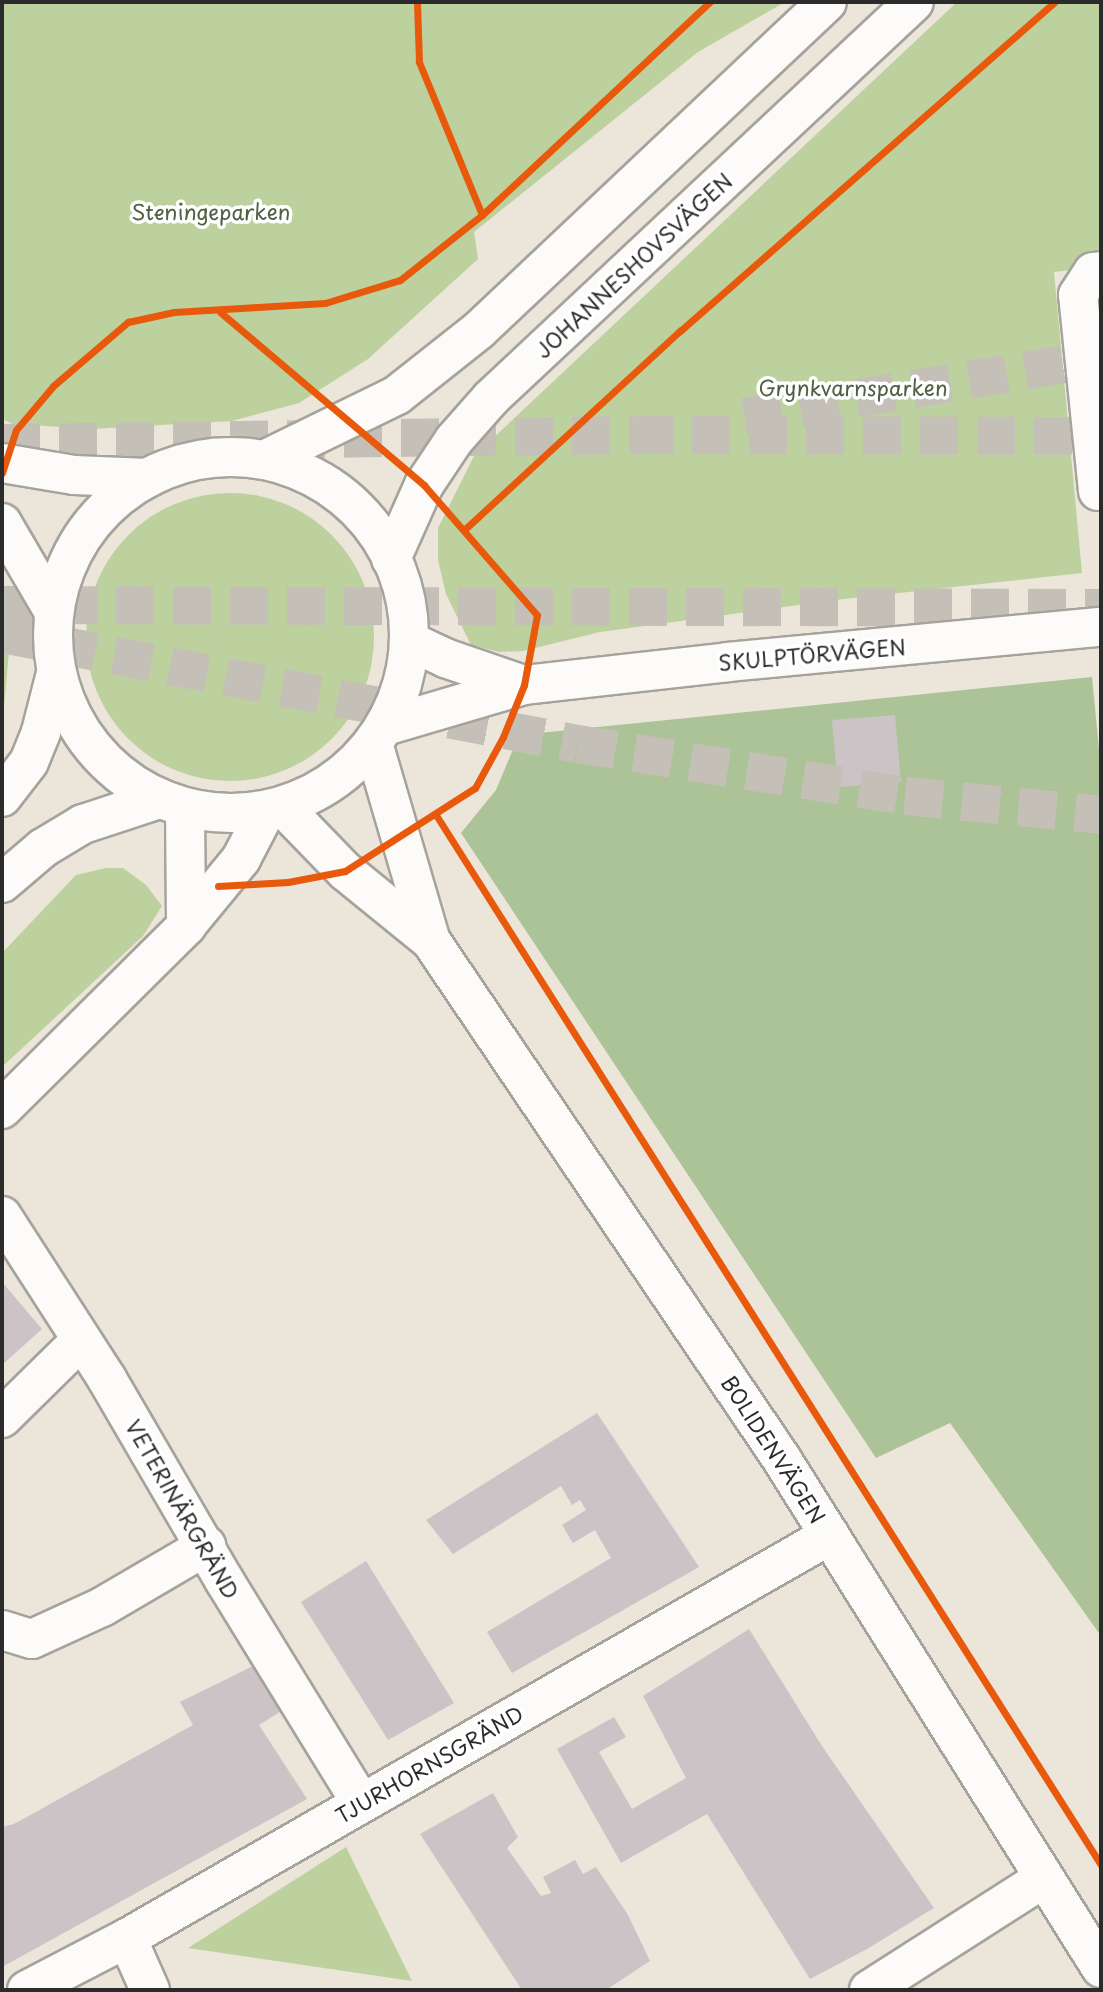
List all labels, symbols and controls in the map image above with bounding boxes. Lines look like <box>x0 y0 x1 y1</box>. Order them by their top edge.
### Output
street label: JOHANNESHOVSVÄGEN <box>530 167 736 363</box>
park label: Steningeparken <box>132 198 290 224</box>
park label: Grynkvarnsparken <box>758 374 948 400</box>
street label: SKULPTÖRVÄGEN <box>717 633 907 675</box>
street label: BOLIDENVÄGEN <box>717 1370 831 1528</box>
street label: VETERINÄRGRÄND <box>121 1415 245 1603</box>
street label: TJURHORNSGRÄND <box>331 1700 527 1828</box>

